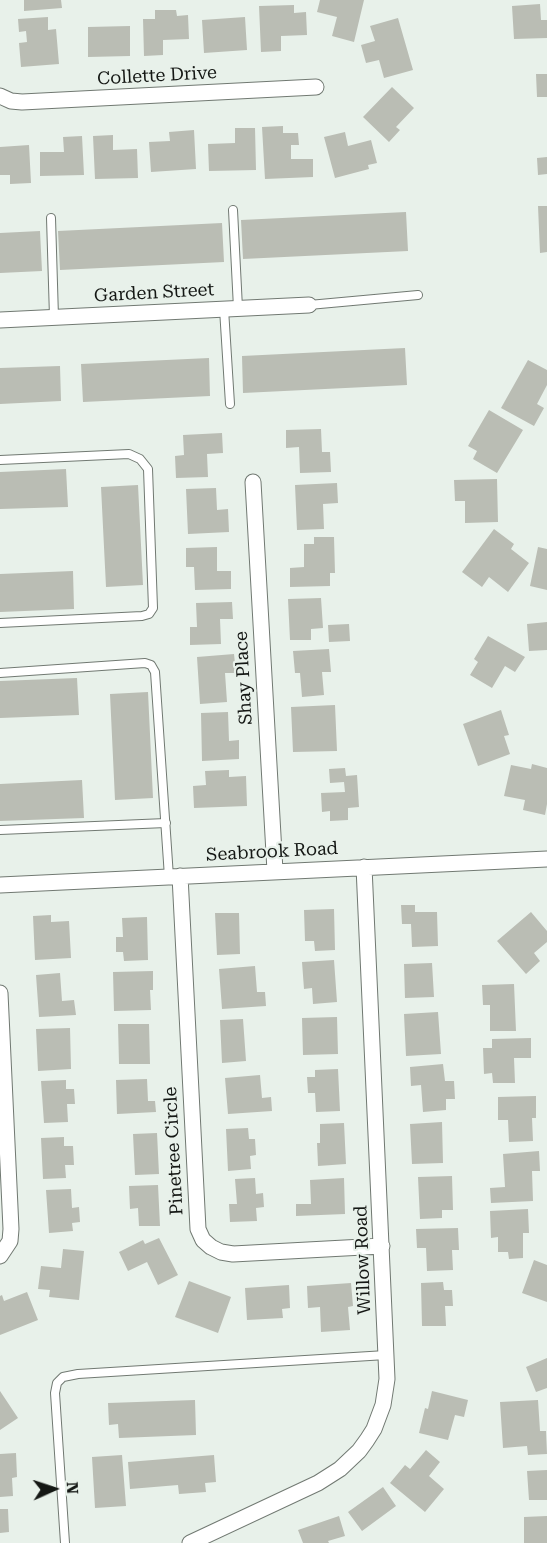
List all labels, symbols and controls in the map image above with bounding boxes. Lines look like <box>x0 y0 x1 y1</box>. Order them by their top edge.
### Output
street label: Collette Drive <box>97 62 217 90</box>
street label: Garden Street <box>93 279 215 307</box>
street label: Shay Place <box>231 631 257 725</box>
street label: Seabrook Road <box>205 838 339 866</box>
street label: Pinetree Circle <box>160 1086 188 1216</box>
street label: Willow Road <box>350 1205 376 1315</box>
north arrow <box>24 1459 84 1519</box>
text: N <box>63 1481 82 1495</box>

